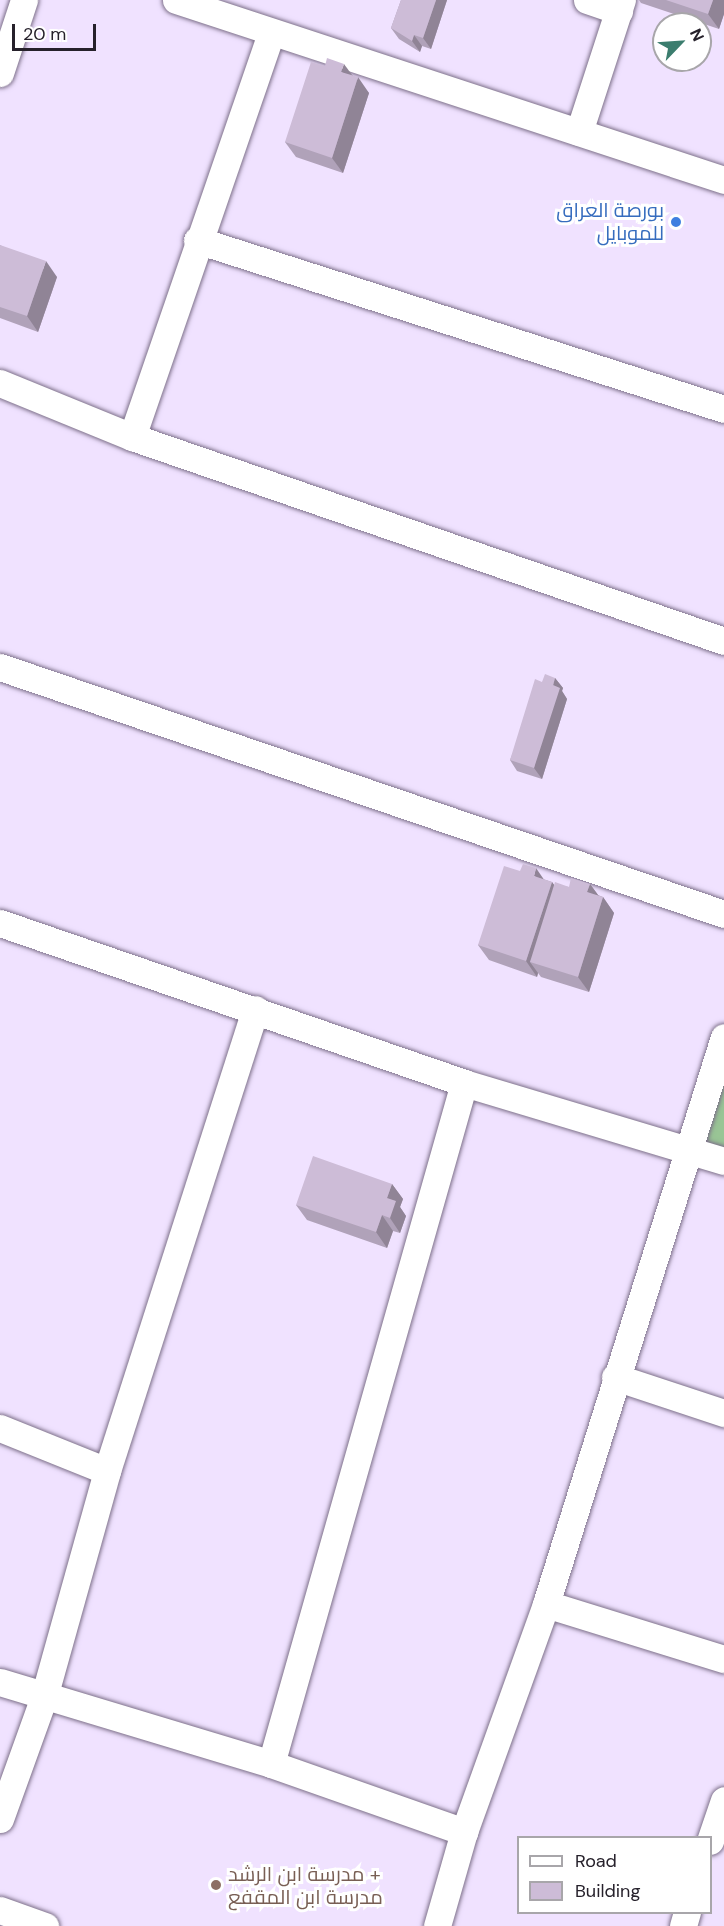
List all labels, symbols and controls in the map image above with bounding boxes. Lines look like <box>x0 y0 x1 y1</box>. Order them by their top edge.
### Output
scale bar <box>15 12 99 50</box>
north arrow <box>652 12 712 72</box>
text: 20 m <box>23 22 66 46</box>
text: N <box>685 25 709 45</box>
place label: بورصة العراق للموبايل <box>556 198 664 245</box>
marker: بورصة العراق للموبايل <box>669 215 683 229</box>
legend <box>517 1836 712 1914</box>
text: Road <box>575 1849 617 1873</box>
place label: مدرسة ابن الرشد + مدرسة ابن المقفع <box>228 1862 383 1909</box>
marker: مدرسة ابن الرشد + مدرسة ابن المقفع <box>209 1878 223 1892</box>
text: Building <box>575 1879 640 1903</box>

